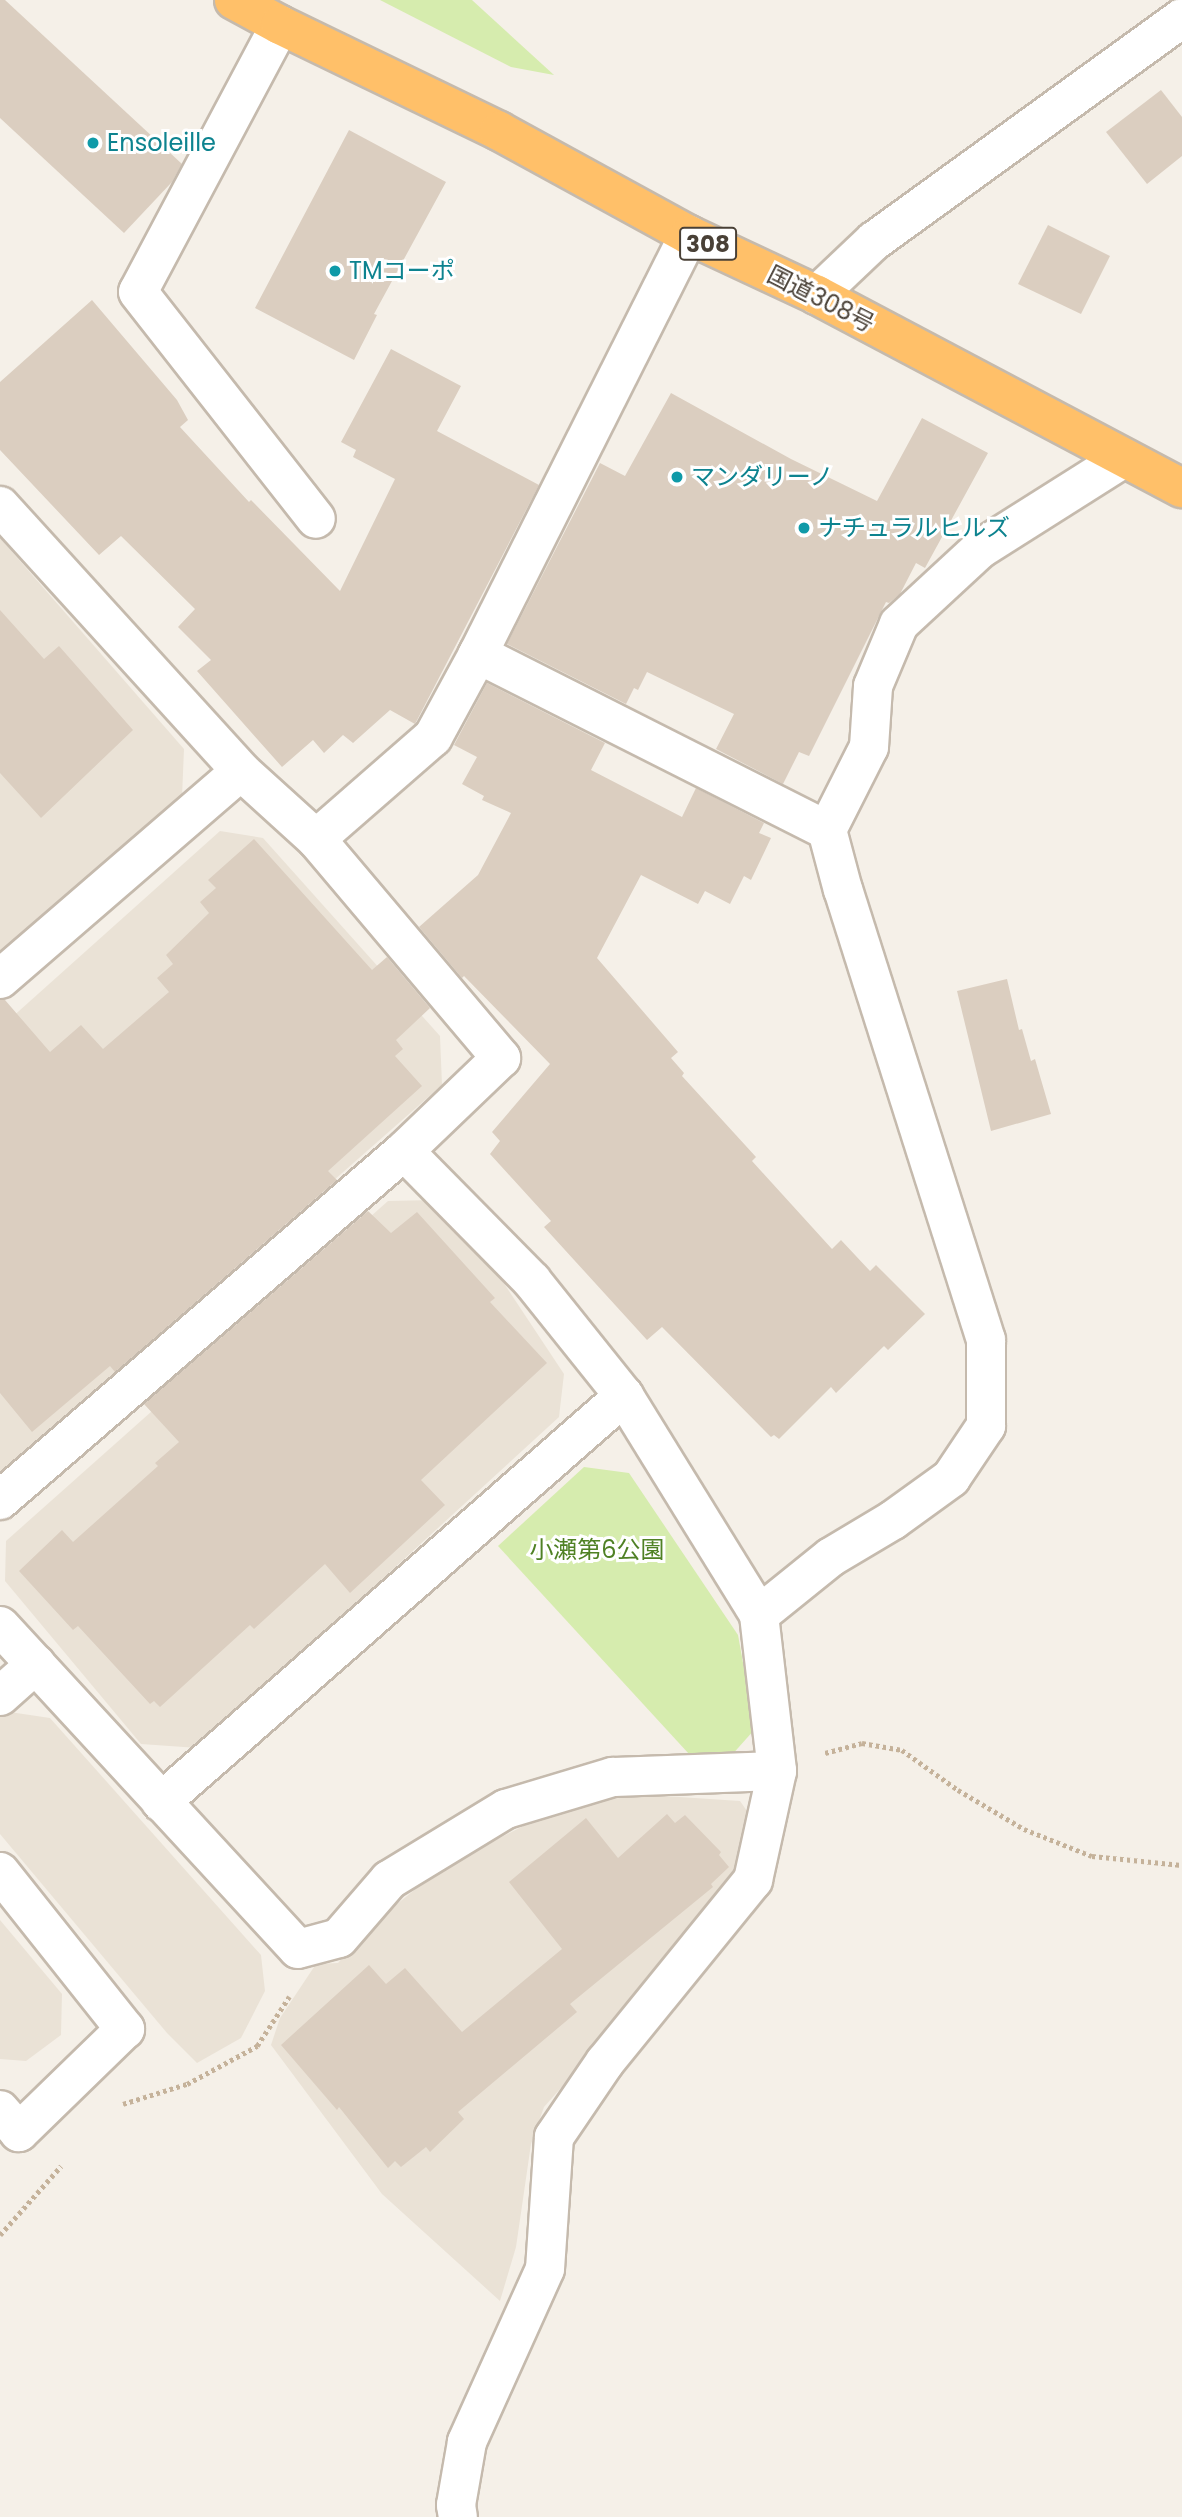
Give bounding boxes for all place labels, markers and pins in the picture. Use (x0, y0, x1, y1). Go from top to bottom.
place label: Ensoleille (107, 129, 216, 157)
marker: Ensoleille (85, 135, 101, 151)
place label: TMコーポ (349, 257, 455, 285)
marker: TMコーポ (327, 263, 343, 279)
place label: マンダリーノ (691, 463, 835, 491)
marker: マンダリーノ (669, 469, 685, 485)
place label: ナチュラルヒルズ (818, 514, 1010, 542)
marker: ナチュラルヒルズ (796, 520, 812, 536)

